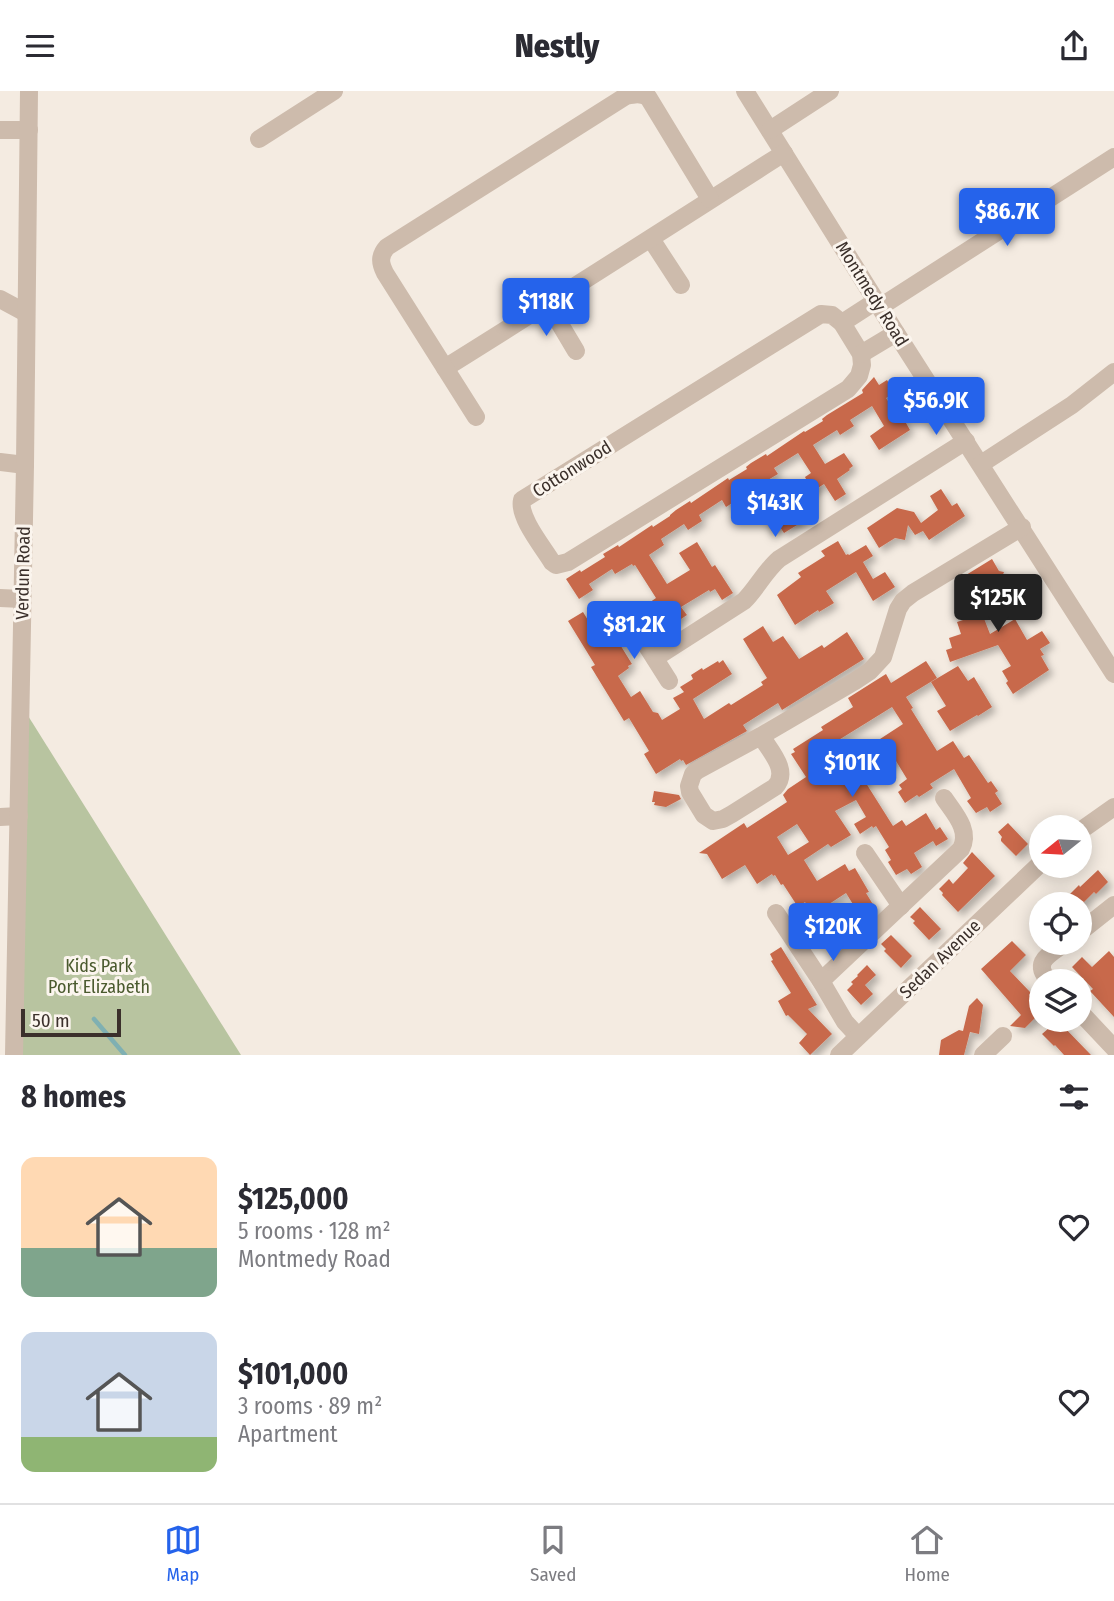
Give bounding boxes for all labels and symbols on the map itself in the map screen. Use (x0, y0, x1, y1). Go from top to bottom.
pin: $86.7K (950, 188, 1064, 248)
street label: Montmedy Road (831, 237, 913, 351)
pin: $118K (497, 279, 595, 338)
pin: $56.9K (879, 377, 993, 437)
street label: Cottonwood (528, 436, 616, 502)
pin: $143K (726, 479, 824, 539)
street label: Verdun Road (11, 526, 35, 620)
pin: $125K (949, 575, 1047, 634)
pin: $81.2K (577, 601, 691, 661)
pin: $101K (803, 739, 901, 799)
north arrow (1029, 815, 1092, 879)
pin: $120K (784, 903, 882, 963)
street label: Sedan Avenue (895, 915, 985, 1003)
park label: Kids Park Port Elizabeth (48, 955, 150, 998)
scale bar (21, 1006, 121, 1038)

